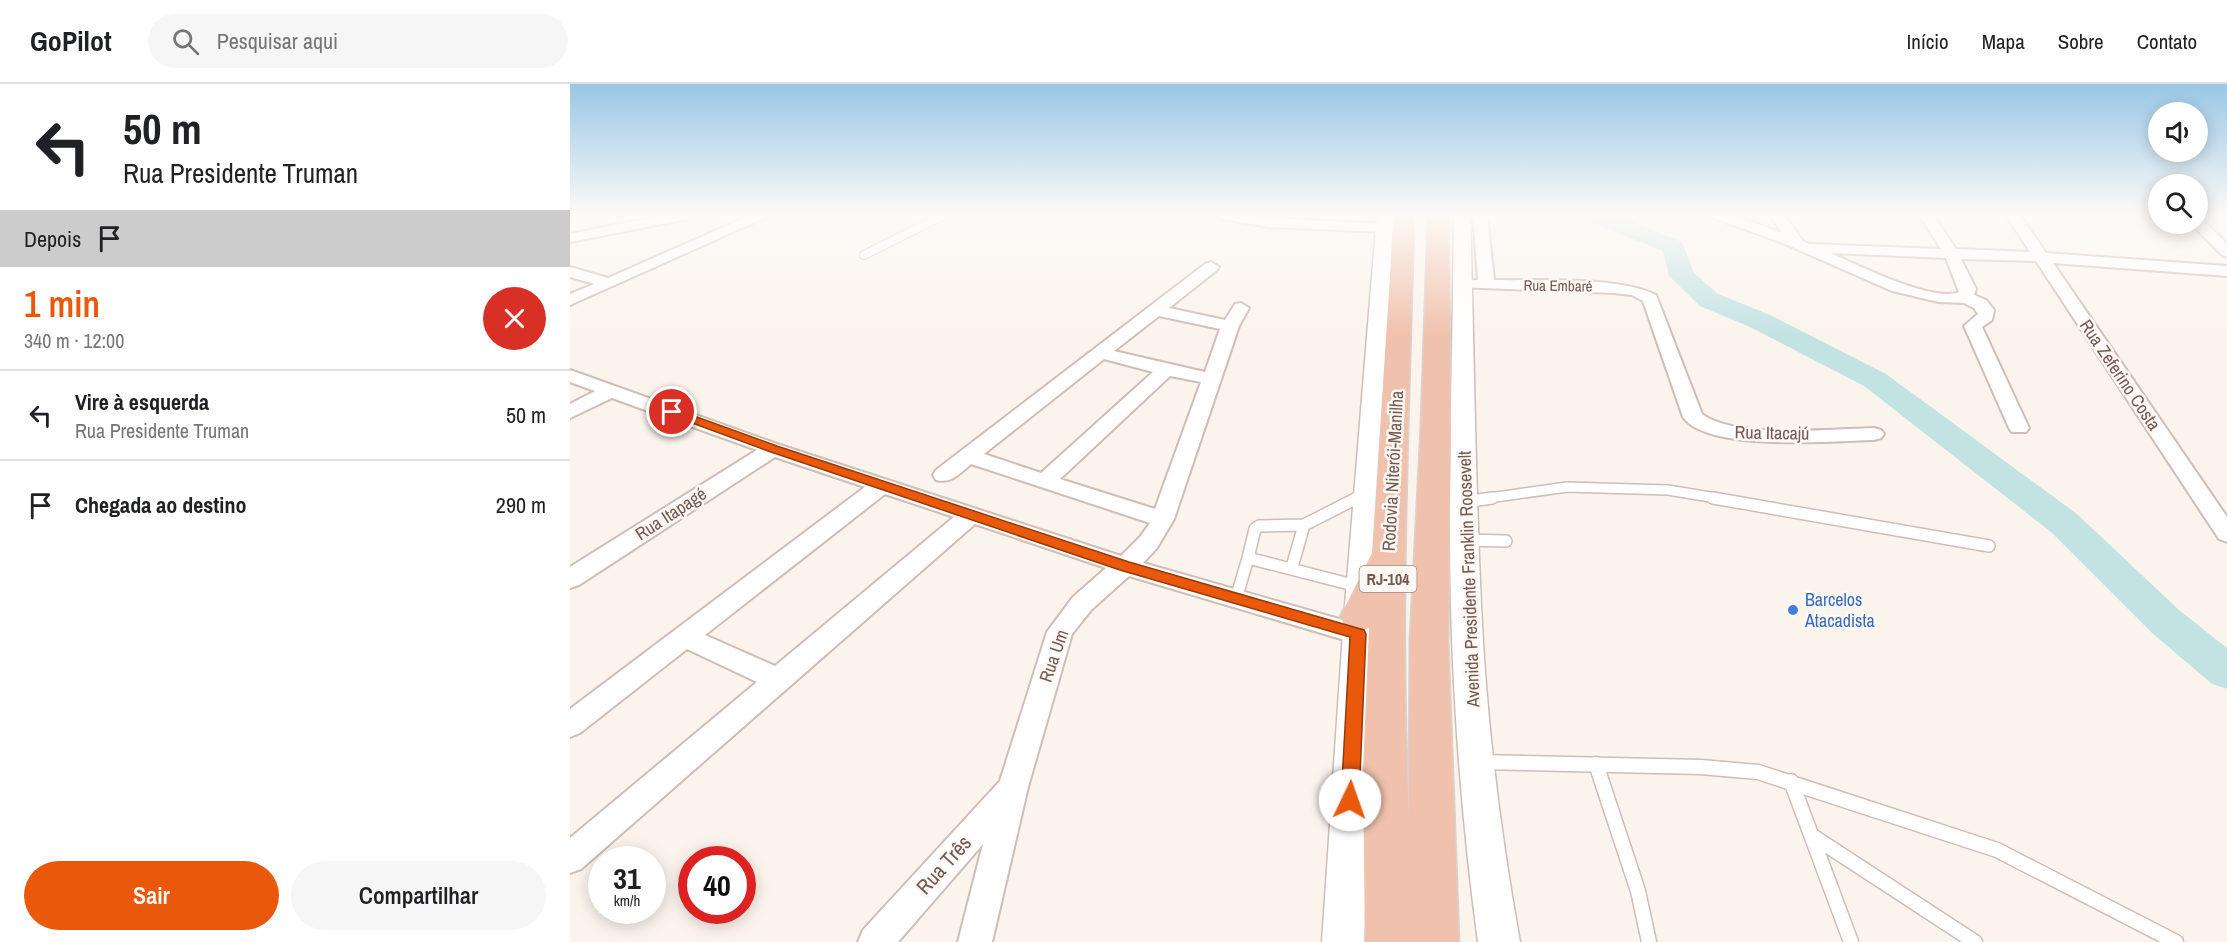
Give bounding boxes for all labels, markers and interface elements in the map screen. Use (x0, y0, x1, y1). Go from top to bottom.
search box (148, 14, 568, 68)
text: GoPilot (30, 22, 112, 60)
icon: search (169, 25, 202, 58)
text: Pesquisar aqui (217, 26, 338, 56)
text: Início (1907, 27, 1949, 56)
text: Mapa (1982, 27, 2025, 56)
text: Sobre (2058, 27, 2104, 56)
text: Contato (2137, 27, 2197, 56)
text: 50 m (123, 101, 202, 157)
map controls (2148, 102, 2208, 234)
button: sound (2148, 102, 2208, 162)
icon: left (24, 108, 102, 186)
text: Rua Presidente Truman (123, 155, 358, 191)
button: search (2148, 174, 2208, 234)
icon: arrive (93, 222, 126, 255)
text: Depois (24, 224, 81, 254)
street label: Rua Embaré (1523, 274, 1593, 297)
text: 1 min (24, 280, 100, 328)
button: close (483, 287, 546, 350)
street label: Rua Zeferino Costa (2074, 314, 2167, 435)
text: 340 m · 12:00 (24, 327, 124, 354)
pin (646, 386, 697, 437)
text: Vire à esquerda (75, 387, 209, 417)
street label: Rodovia Niterói-Manilha (1376, 390, 1409, 552)
icon: arrive (655, 395, 688, 428)
icon: left (24, 399, 57, 432)
text: 50 m (506, 400, 546, 430)
text: Rua Presidente Truman (75, 417, 249, 444)
street label: Rua Itacajú (1734, 419, 1810, 446)
street label: Avenida Presidente Franklin Roosevelt (1452, 450, 1486, 709)
street label: Rua Itapagé (630, 481, 711, 546)
icon: arrive (24, 489, 57, 522)
text: Chegada ao destino (75, 490, 246, 520)
text: 290 m (496, 490, 546, 520)
road number: RJ-104 (1360, 566, 1416, 592)
place label: Barcelos Atacadista (1804, 587, 1875, 633)
marker: Barcelos Atacadista (1786, 603, 1800, 617)
street label: Rua Um (1033, 626, 1074, 686)
position arrow (1318, 768, 1382, 832)
street label: Rua Três (909, 829, 978, 900)
speed limit sign: 40 (678, 846, 756, 924)
text: 31 (613, 858, 641, 898)
button: Sair (24, 861, 279, 930)
button: Compartilhar (291, 861, 546, 930)
text: km/h (614, 890, 640, 911)

